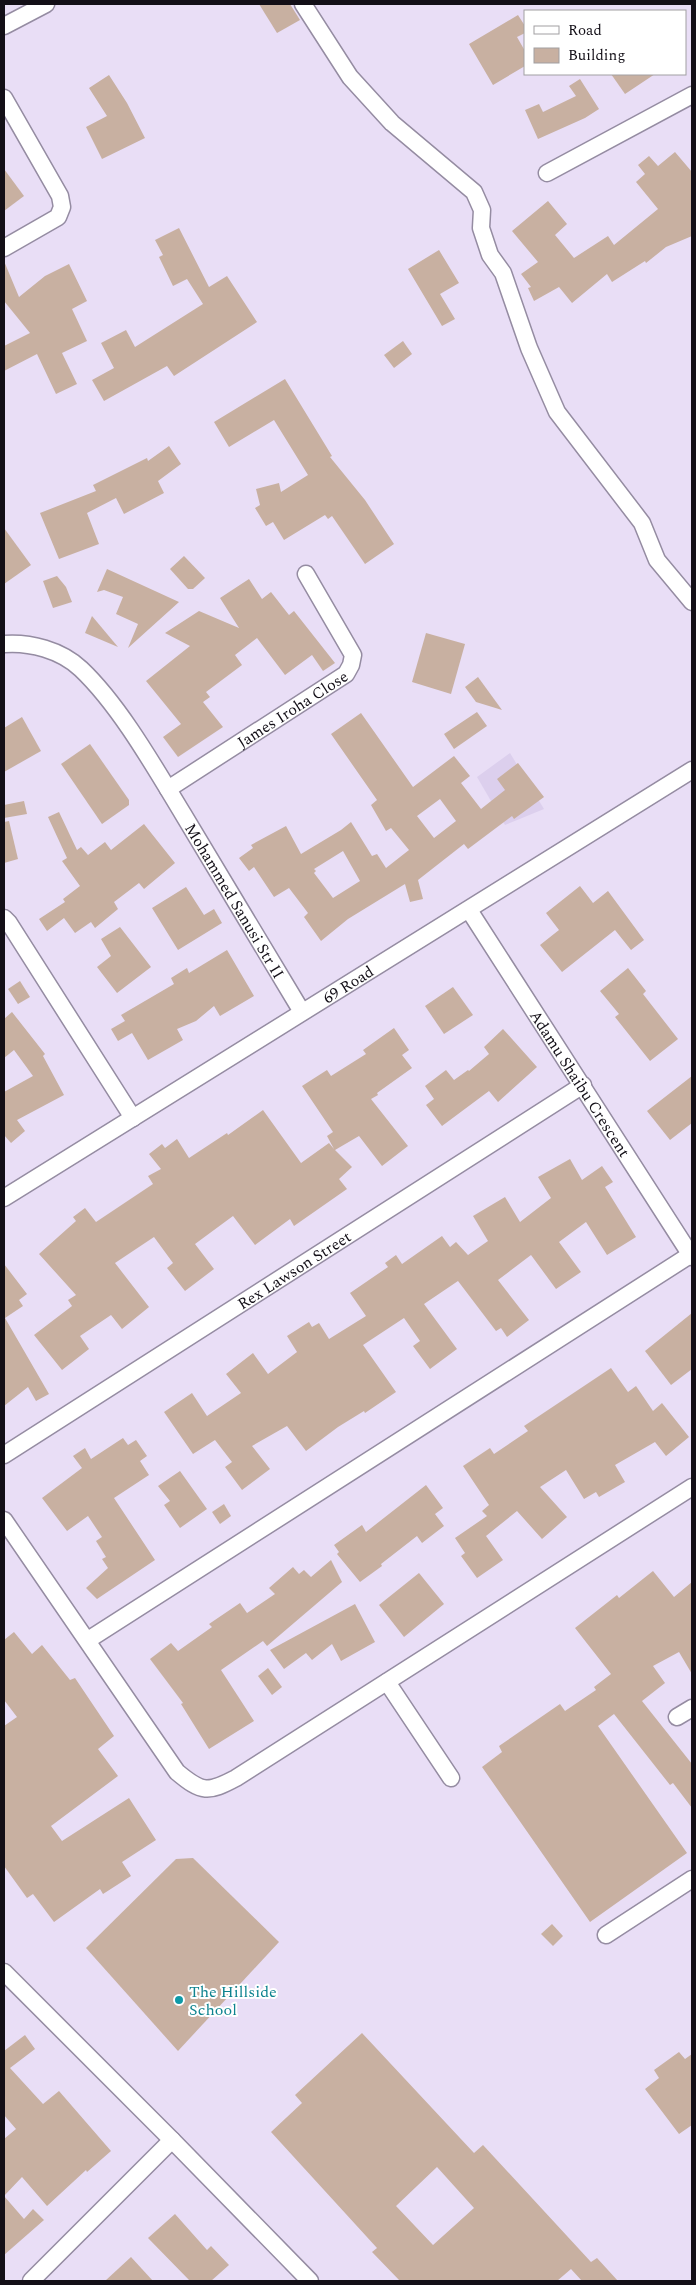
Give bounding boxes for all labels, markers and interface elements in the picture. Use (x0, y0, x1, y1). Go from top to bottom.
legend (524, 10, 686, 75)
text: Road (568, 19, 602, 42)
text: Building (568, 44, 625, 67)
street label: James Iroha Close (233, 665, 353, 754)
street label: Mohammed Sanusi Str II (178, 819, 290, 983)
street label: 69 Road (318, 960, 379, 1010)
street label: Adamu Shaibu Crescent (523, 1005, 636, 1162)
street label: Rex Lawson Street (233, 1225, 356, 1316)
place label: The Hillside School (189, 1980, 277, 2022)
marker: The Hillside School (173, 1994, 185, 2006)

